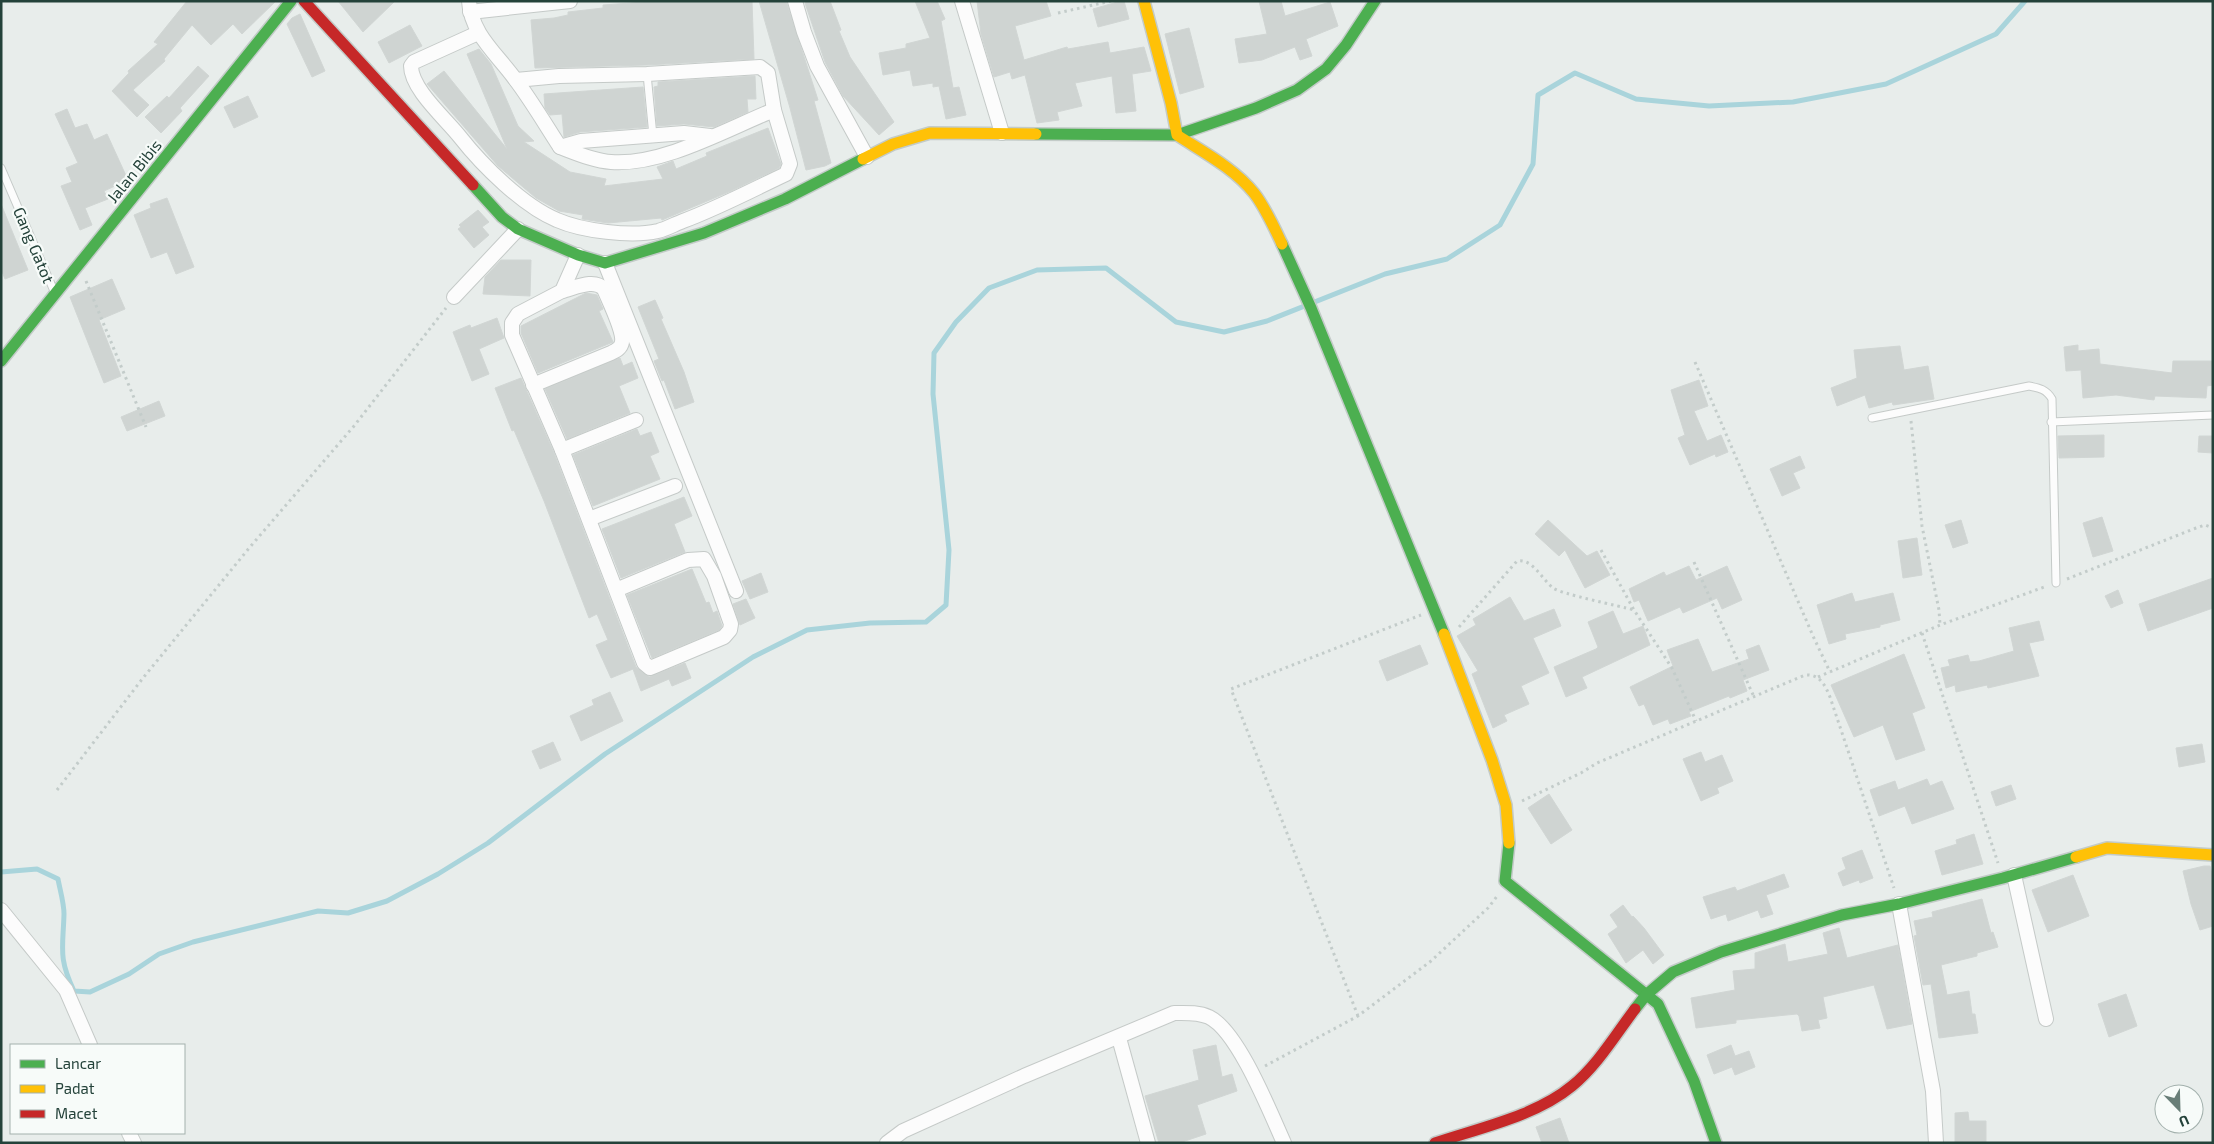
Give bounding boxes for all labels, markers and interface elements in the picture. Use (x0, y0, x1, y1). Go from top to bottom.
street label: Jalan Bibis (102, 135, 165, 206)
street label: Gang Gatot (10, 204, 59, 286)
legend (10, 1044, 185, 1134)
text: Lancar (55, 1054, 101, 1072)
text: Padat (55, 1079, 95, 1097)
north arrow (2154, 1084, 2204, 1134)
text: Macet (55, 1104, 98, 1122)
text: U (2177, 1112, 2192, 1131)

